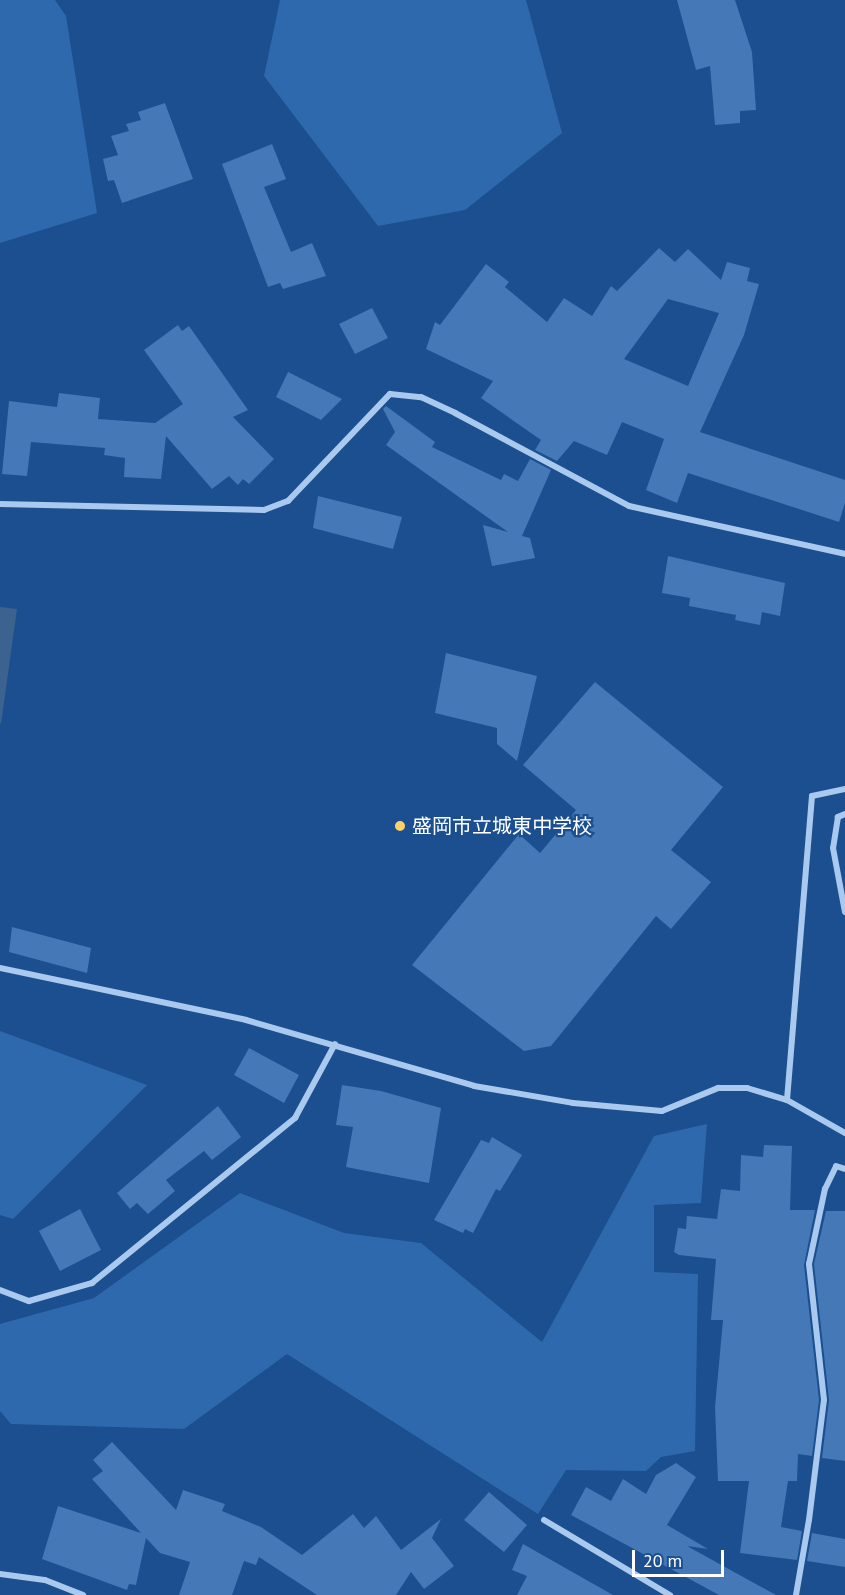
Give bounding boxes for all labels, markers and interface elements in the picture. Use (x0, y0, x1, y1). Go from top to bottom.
place label: 盛岡市立城東中学校 (412, 814, 592, 838)
marker: 盛岡市立城東中学校 (393, 819, 407, 833)
scale bar (635, 1538, 726, 1576)
text: 20 m (643, 1549, 682, 1572)

